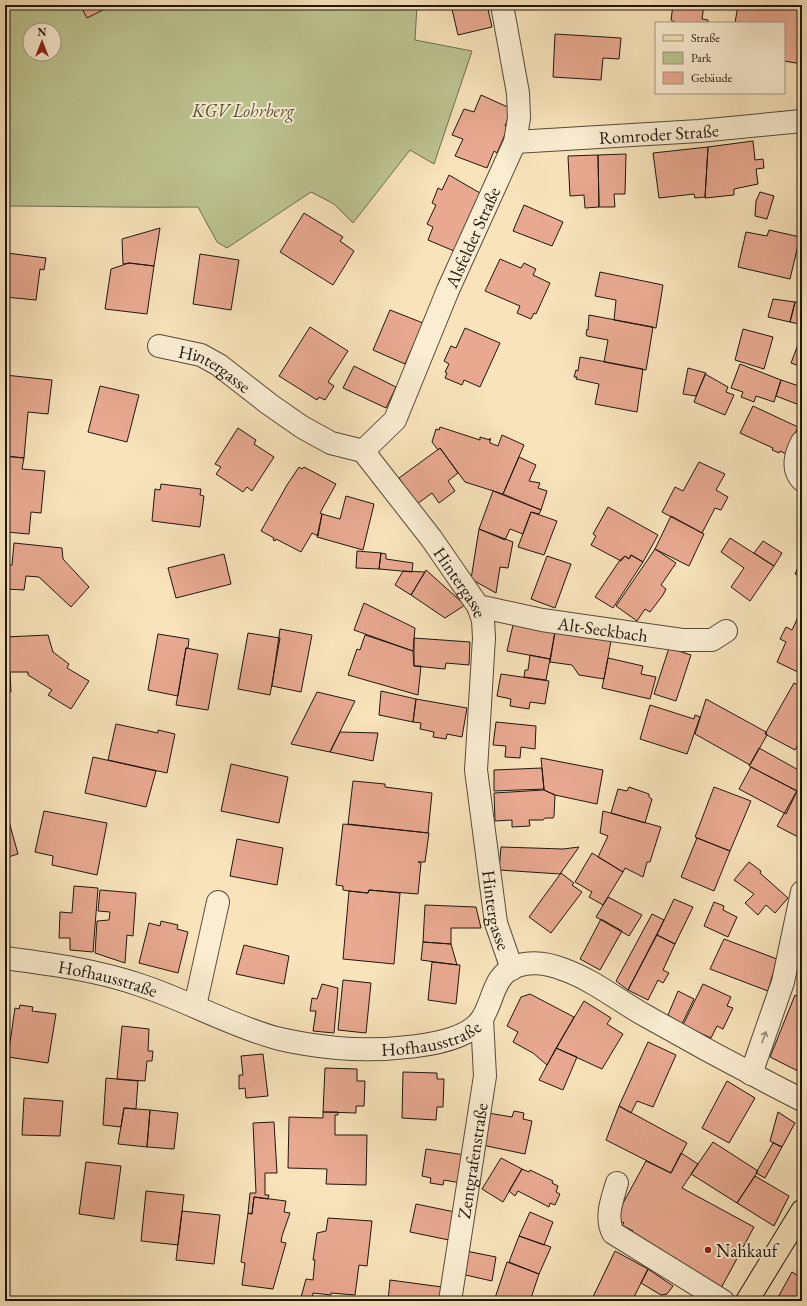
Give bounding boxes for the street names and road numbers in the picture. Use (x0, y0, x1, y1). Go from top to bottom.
street label: Romroder Straße (598, 118, 720, 148)
street label: Alsfelder Straße (439, 183, 505, 292)
street label: Hintergasse (177, 339, 256, 397)
street label: Hintergasse (429, 542, 493, 620)
street label: Alt-Seckbach (555, 611, 650, 647)
street label: Hintergasse (478, 869, 516, 953)
street label: Hofhausstraße (57, 954, 161, 1002)
street label: Hofhausstraße (381, 1015, 486, 1060)
street label: Zentgrafenstraße (451, 1101, 492, 1220)

